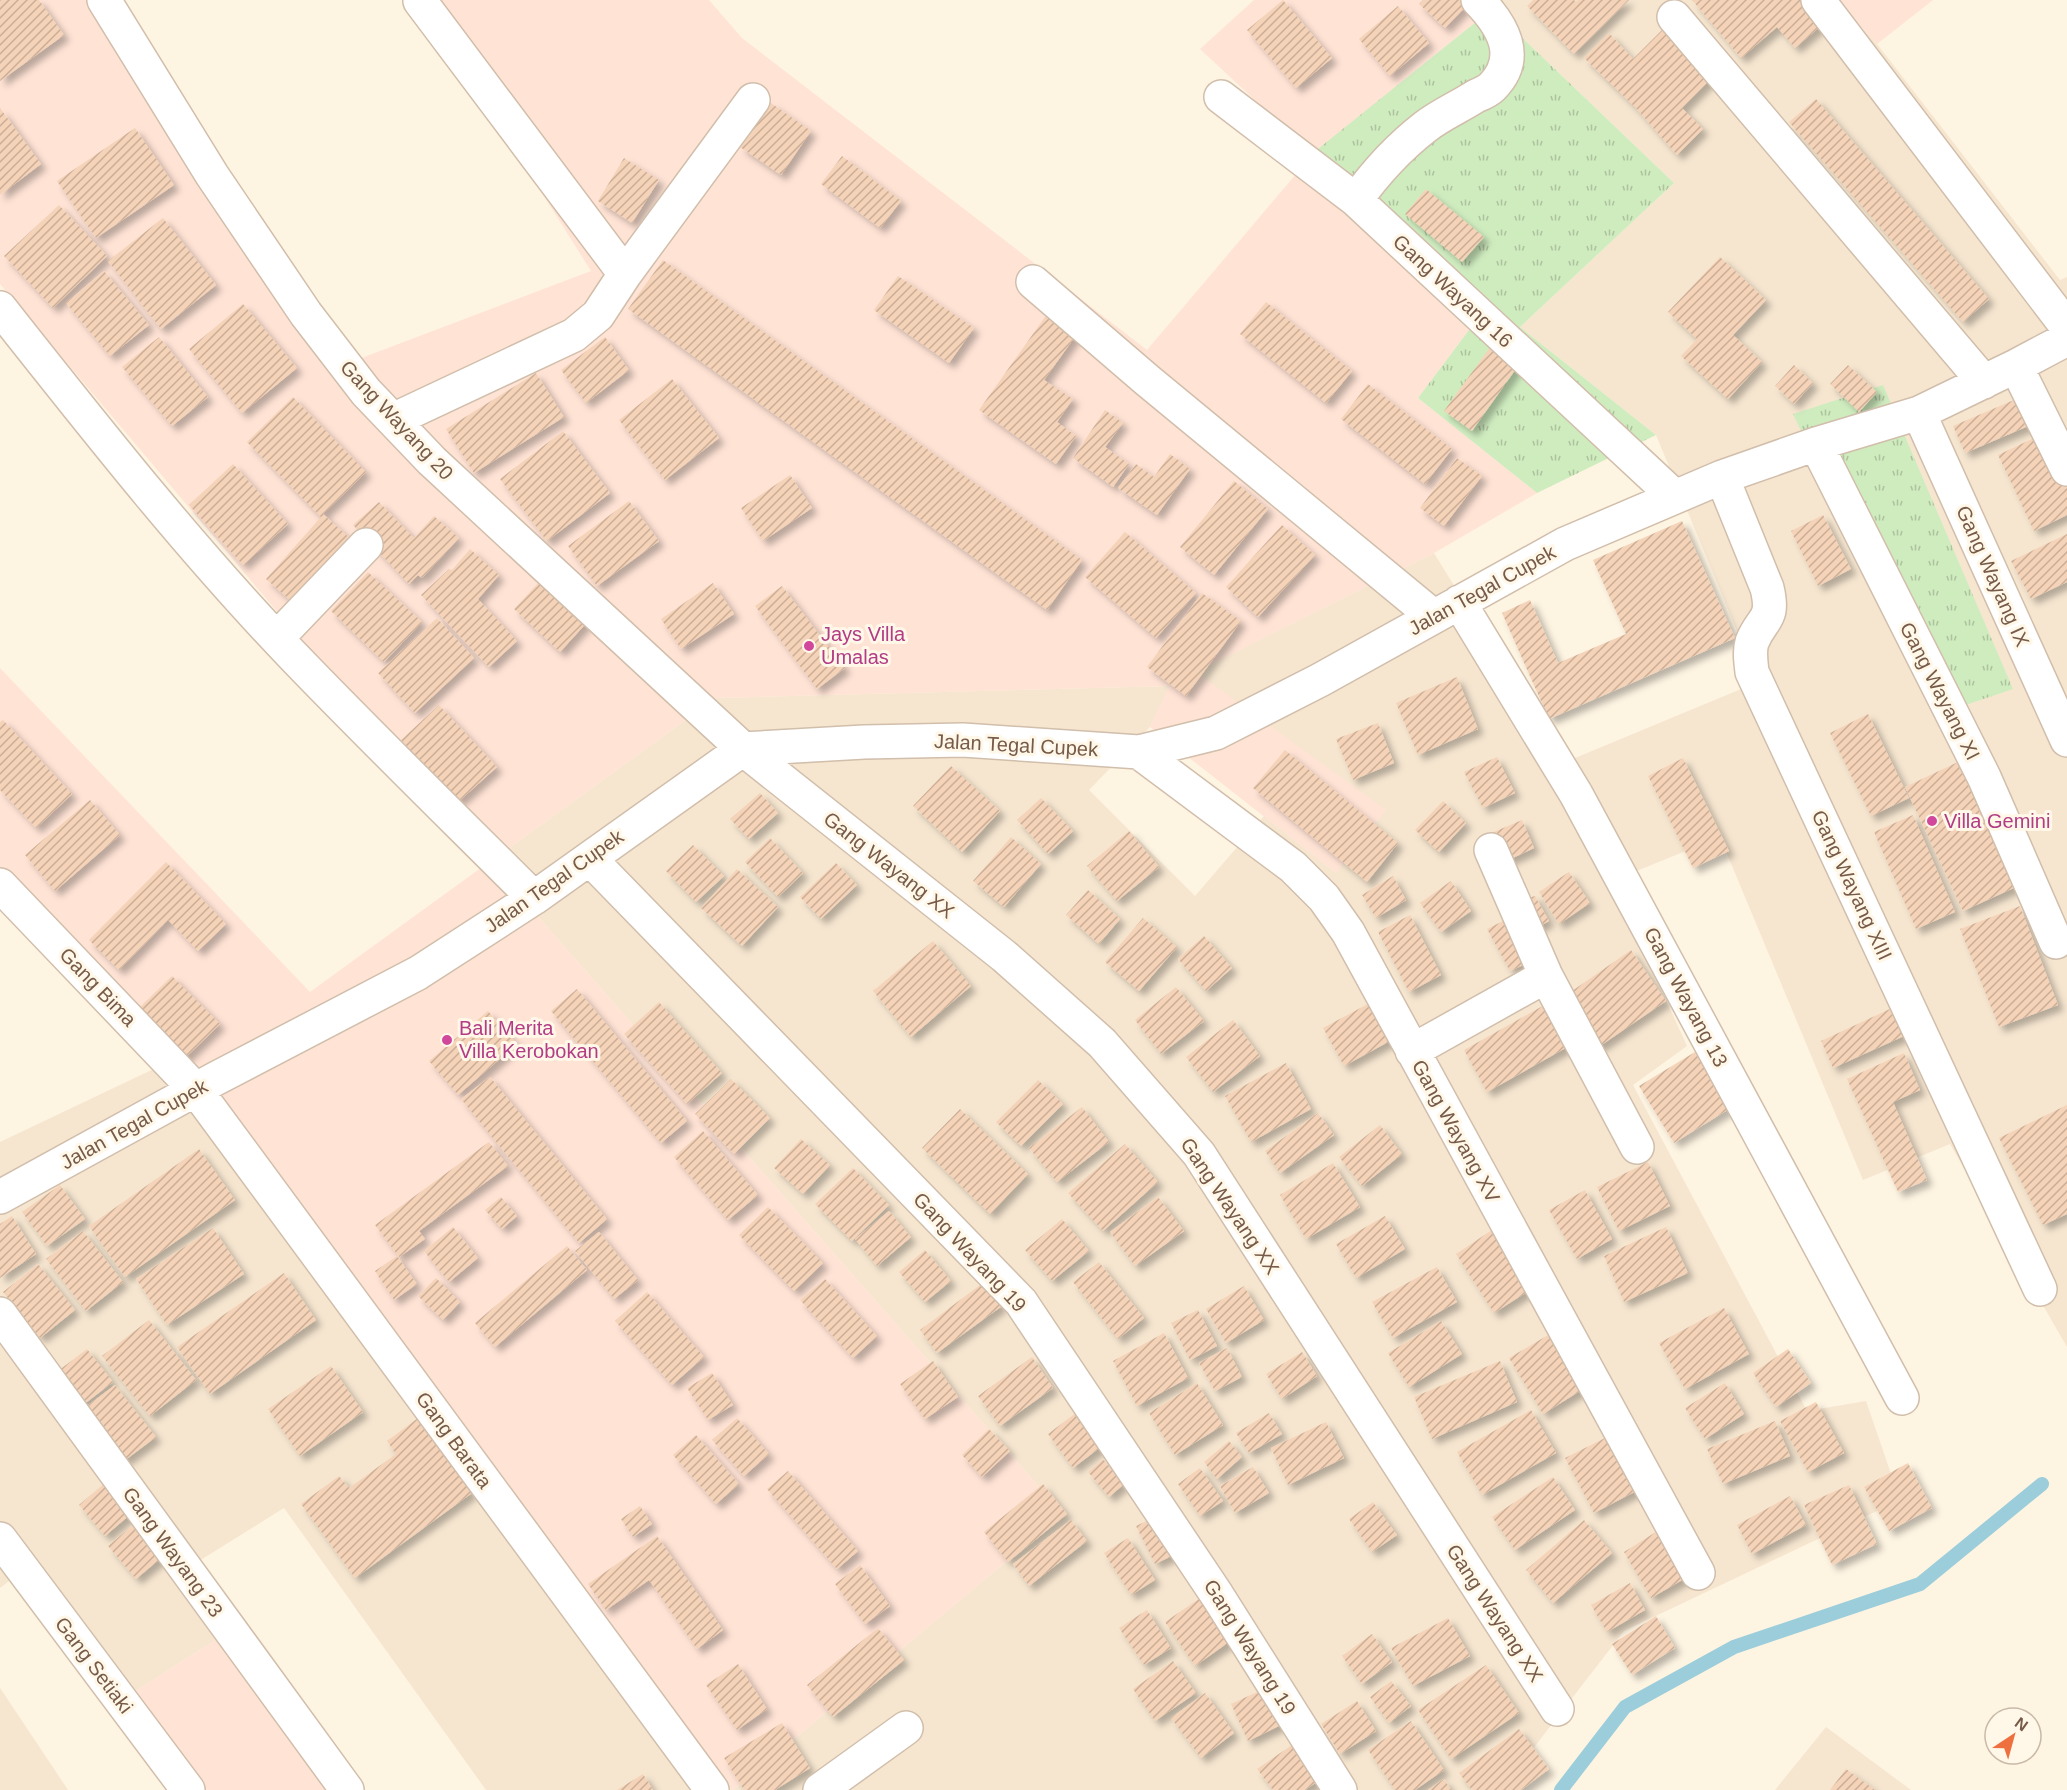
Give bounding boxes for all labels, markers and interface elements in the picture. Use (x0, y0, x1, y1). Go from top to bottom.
street label: Gang Wayang 16 (1389, 230, 1517, 352)
street label: Gang Wayang 20 (336, 356, 458, 484)
street label: Gang Wayang IX (1952, 502, 2034, 650)
street label: Jalan Tegal Cupek (1405, 540, 1560, 639)
street label: Gang Wayang XI (1896, 618, 1984, 764)
place label: Jays Villa Umalas (821, 623, 906, 668)
marker: Jays Villa Umalas (802, 639, 816, 653)
street label: Jalan Tegal Cupek (933, 730, 1100, 760)
street label: Gang Wayang XX (819, 807, 959, 923)
street label: Gang Wayang XIII (1808, 807, 1896, 963)
place label: Villa Gemini (1944, 810, 2050, 832)
marker: Villa Gemini (1925, 814, 1939, 828)
street label: Jalan Tegal Cupek (480, 824, 628, 937)
street label: Gang Wayang 13 (1640, 923, 1732, 1071)
street label: Gang Bima (55, 943, 141, 1031)
place label: Bali Merita Villa Kerobokan (459, 1017, 599, 1062)
marker: Bali Merita Villa Kerobokan (440, 1033, 454, 1047)
street label: Gang Wayang XV (1408, 1056, 1505, 1207)
street label: Jalan Tegal Cupek (57, 1074, 212, 1173)
street label: Gang Wayang XX (1176, 1134, 1284, 1278)
street label: Gang Wayang 19 (909, 1188, 1031, 1316)
street label: Gang Barata (412, 1388, 497, 1493)
street label: Gang Wayang 23 (119, 1483, 227, 1621)
street label: Gang Wayang XX (1442, 1540, 1548, 1686)
street label: Gang Wayang 19 (1200, 1575, 1300, 1719)
street label: Gang Setiaki (51, 1613, 137, 1717)
north arrow (1983, 1706, 2043, 1766)
text: N (2012, 1714, 2031, 1735)

